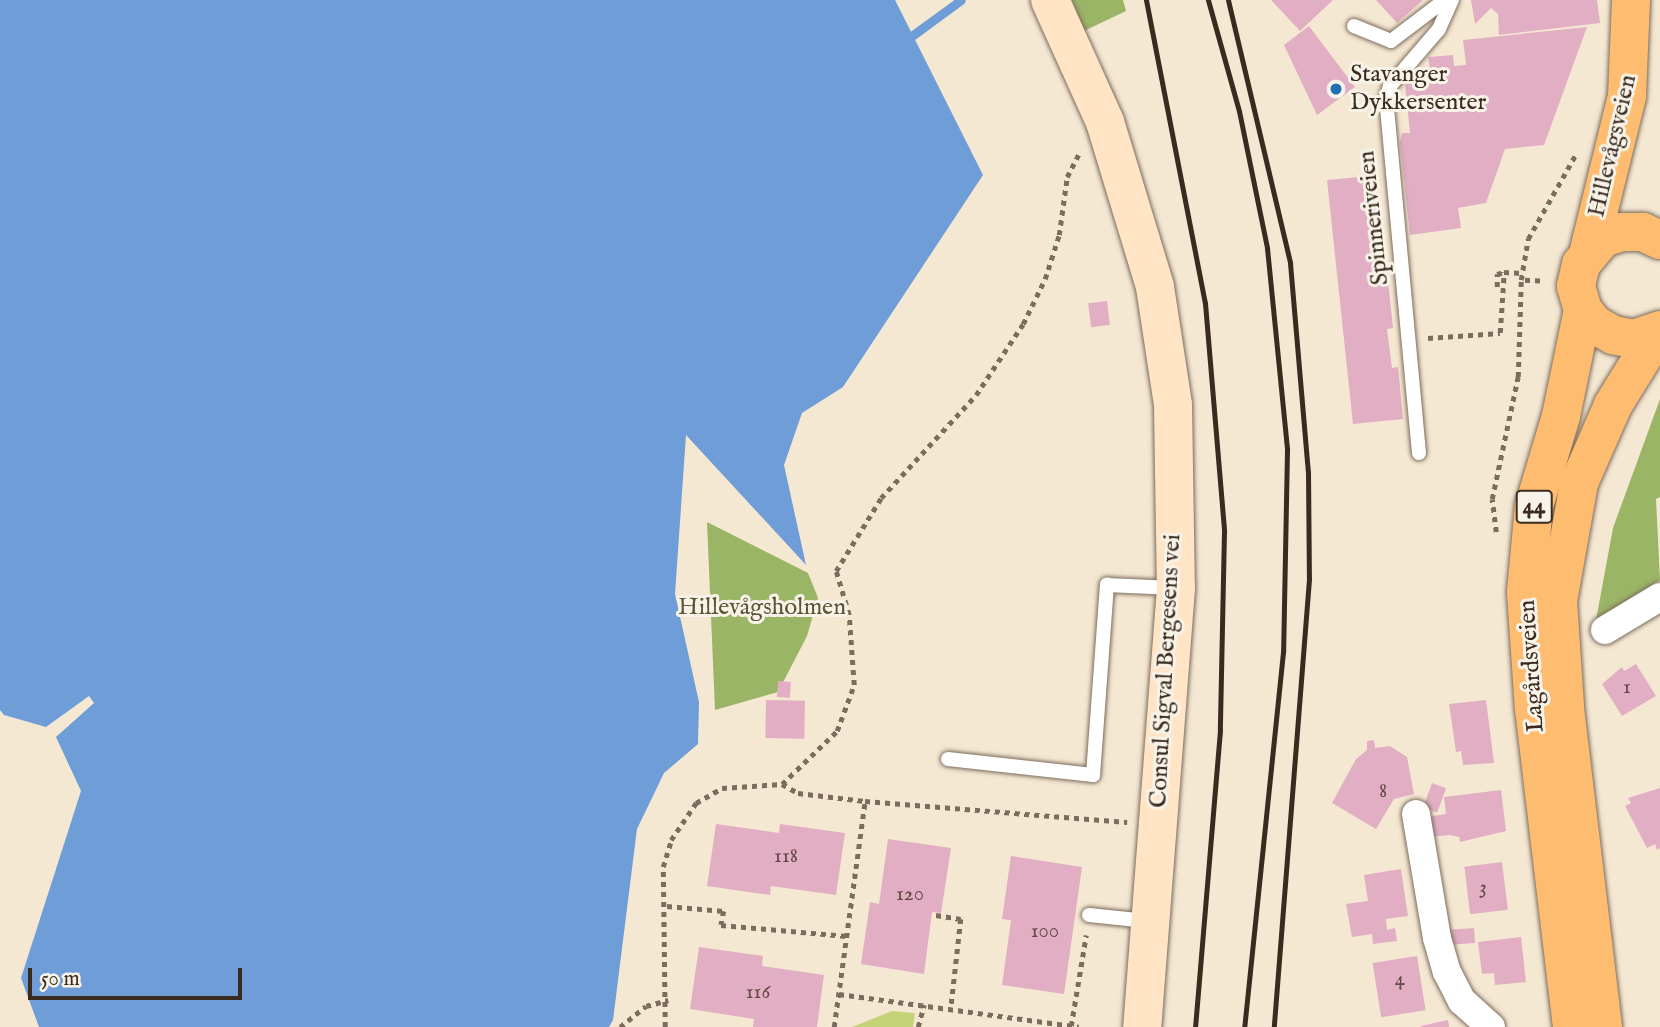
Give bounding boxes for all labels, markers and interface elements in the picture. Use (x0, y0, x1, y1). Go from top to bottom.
place label: Stavanger Dykkersenter (1350, 61, 1486, 117)
street label: Hillevågsveien (1583, 72, 1643, 220)
marker: Stavanger Dykkersenter (1328, 81, 1344, 97)
street label: Spinneriveien (1353, 149, 1395, 287)
road number: 44 (1515, 488, 1553, 526)
street label: Consul Sigval Bergesens vei (1144, 533, 1188, 809)
park label: Hillevågsholmen (678, 594, 846, 622)
street label: Lagårdsveien (1513, 599, 1551, 733)
house number: 1 (1623, 675, 1631, 701)
house number: 8 (1379, 779, 1387, 805)
house number: 118 (774, 844, 798, 870)
house number: 3 (1479, 875, 1487, 901)
house number: 120 (896, 882, 924, 908)
house number: 100 (1031, 919, 1059, 945)
scale bar (32, 954, 245, 998)
text: 50 m (41, 966, 80, 993)
house number: 4 (1395, 967, 1405, 993)
house number: 116 (746, 980, 770, 1006)

